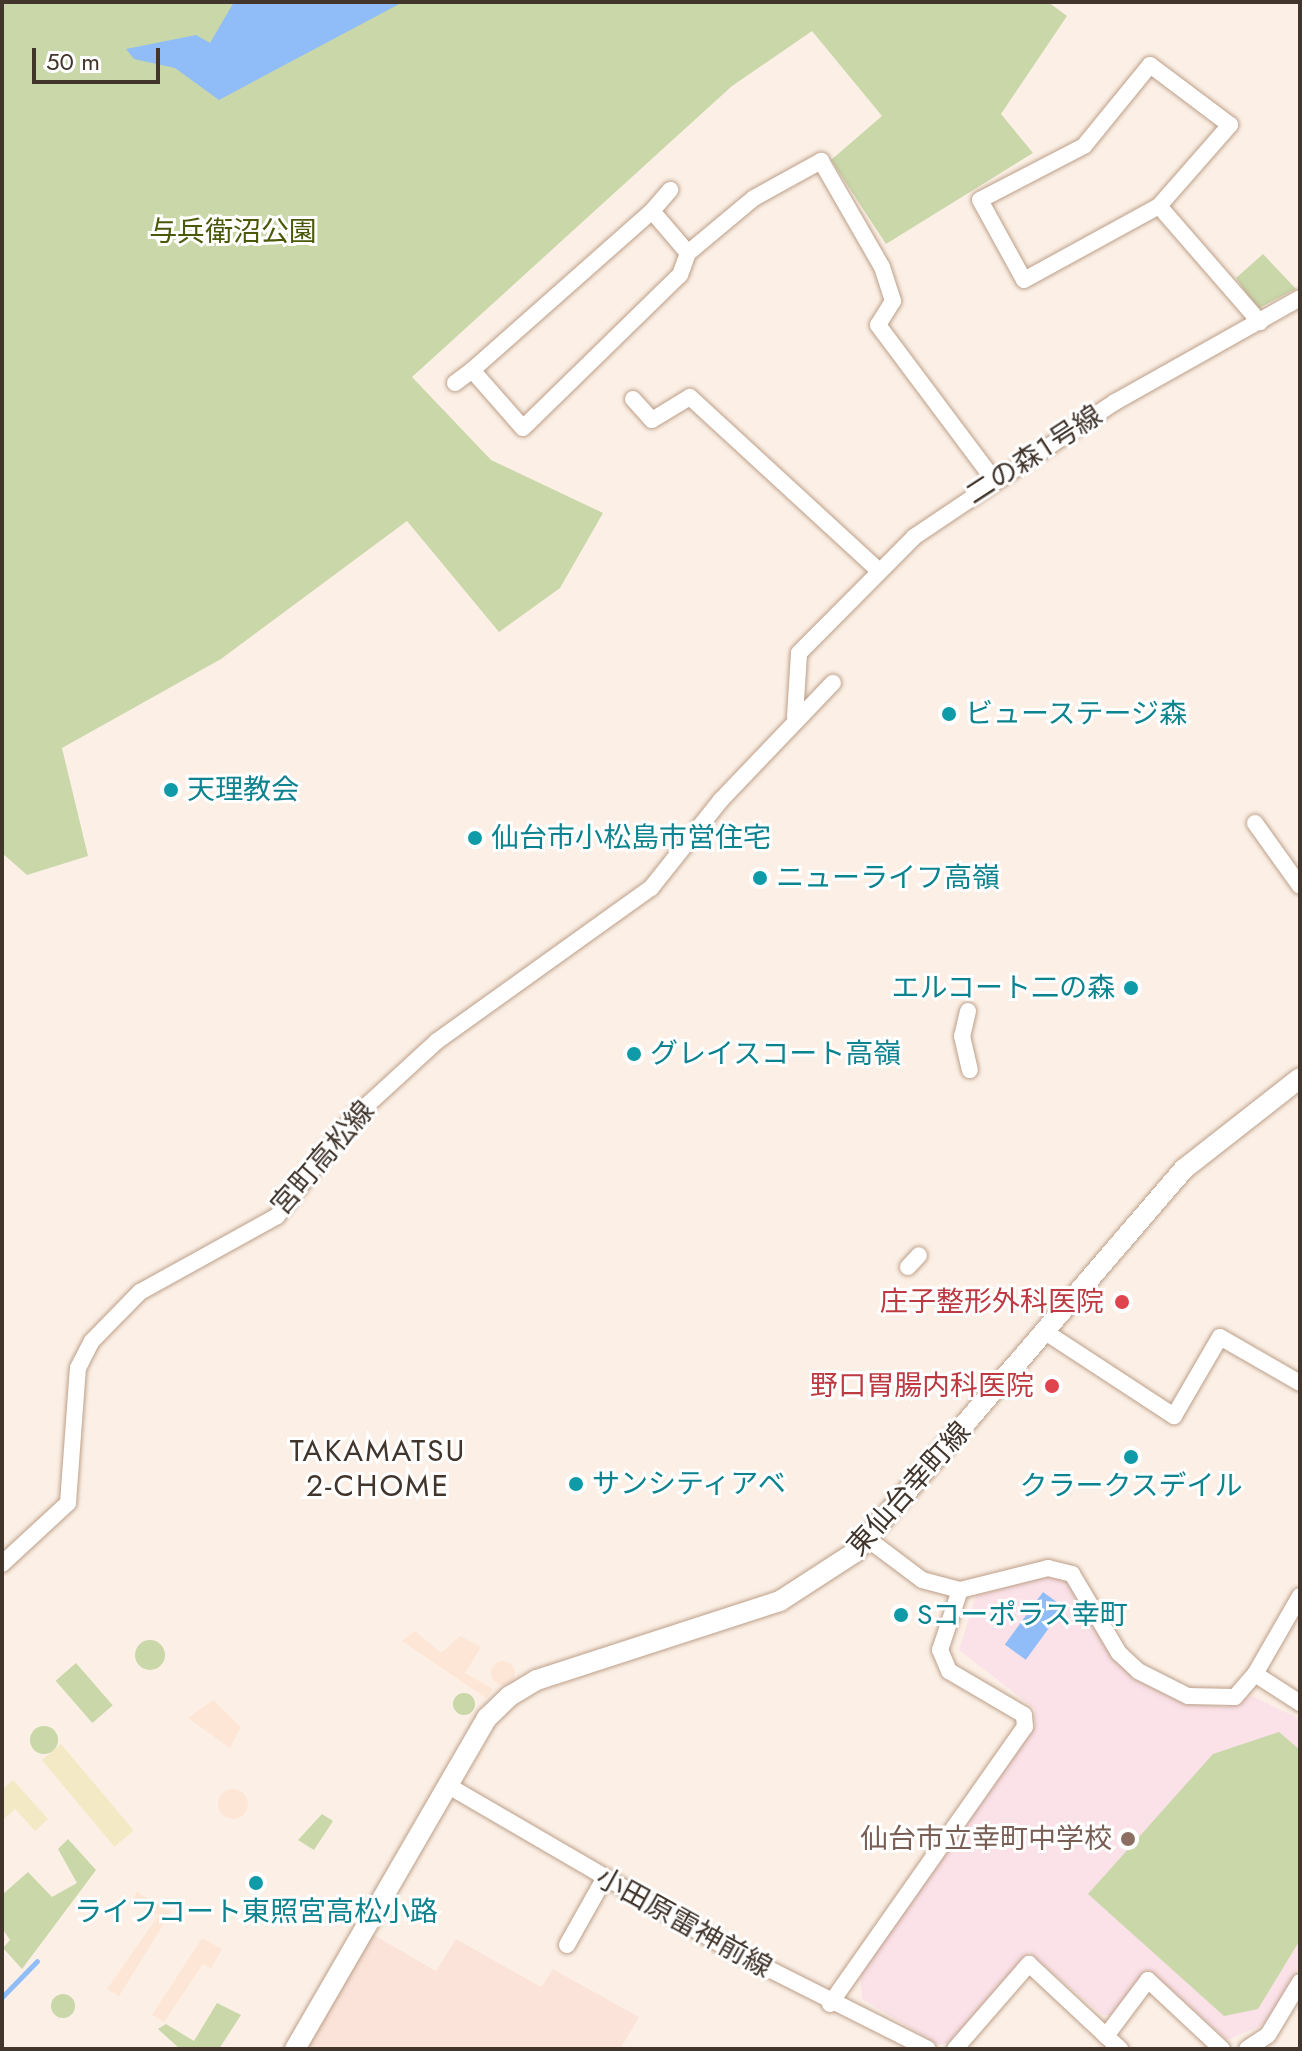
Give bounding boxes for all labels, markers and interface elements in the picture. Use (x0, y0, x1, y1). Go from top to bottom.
scale bar (36, 32, 164, 82)
text: 50 m (46, 44, 100, 79)
park label: 与兵衛沼公園 (149, 215, 317, 249)
street label: 二の森１号線 (959, 398, 1109, 512)
place label: ビューステージ森 (965, 697, 1189, 731)
marker: ビューステージ森 (940, 705, 958, 723)
place label: 天理教会 (187, 773, 299, 807)
marker: 天理教会 (162, 781, 180, 799)
place label: 仙台市小松島市営住宅 (491, 821, 771, 855)
marker: 仙台市小松島市営住宅 (466, 829, 484, 847)
place label: ニューライフ高嶺 (776, 861, 1000, 895)
marker: ニューライフ高嶺 (751, 869, 769, 887)
place label: エルコート二の森 (891, 971, 1115, 1005)
marker: エルコート二の森 (1122, 979, 1140, 997)
place label: グレイスコート高嶺 (650, 1037, 902, 1071)
marker: グレイスコート高嶺 (625, 1045, 643, 1063)
street label: 宮町高松線 (264, 1094, 382, 1222)
place label: 庄子整形外科医院 (880, 1285, 1104, 1319)
marker: 庄子整形外科医院 (1111, 1291, 1133, 1313)
place label: 野口胃腸内科医院 (810, 1369, 1034, 1403)
marker: 野口胃腸内科医院 (1041, 1375, 1063, 1397)
street label: 東仙台幸町線 (840, 1415, 978, 1563)
district label: TAKAMATSU 2-CHOME (290, 1433, 466, 1504)
marker: クラークスデイル (1122, 1448, 1140, 1466)
place label: サンシティアベ (592, 1467, 788, 1501)
place label: クラークスデイル (1019, 1469, 1243, 1503)
marker: サンシティアベ (567, 1475, 585, 1493)
place label: Sコーポラス幸町 (917, 1598, 1128, 1632)
marker: Sコーポラス幸町 (892, 1606, 910, 1624)
place label: 仙台市立幸町中学校 (860, 1822, 1112, 1856)
marker: 仙台市立幸町中学校 (1119, 1830, 1137, 1848)
street label: 小田原雷神前線 (590, 1861, 778, 1985)
marker: ライフコート東照宮高松小路 (247, 1874, 265, 1892)
place label: ライフコート東照宮高松小路 (74, 1895, 438, 1929)

